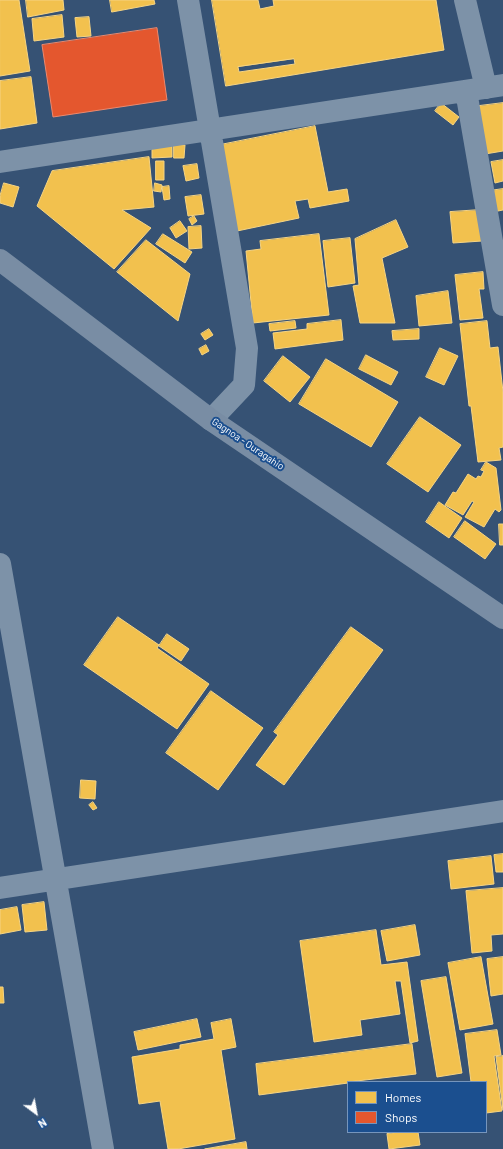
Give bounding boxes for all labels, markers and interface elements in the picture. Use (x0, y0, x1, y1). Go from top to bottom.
street label: Gagnoa - Ouragahio (210, 415, 286, 473)
legend (347, 1081, 487, 1133)
text: Homes (385, 1090, 421, 1104)
north arrow (16, 1093, 56, 1133)
text: Shops (385, 1110, 417, 1124)
text: N (36, 1116, 49, 1131)

